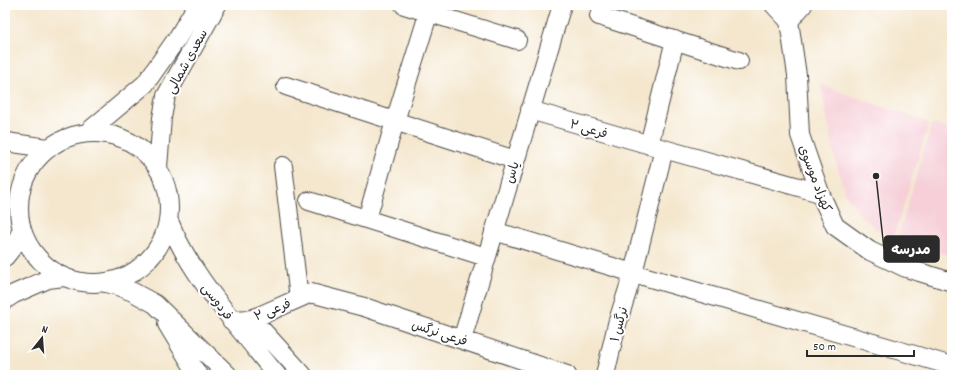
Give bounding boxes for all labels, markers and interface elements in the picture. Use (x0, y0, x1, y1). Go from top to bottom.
street label: سعدی شمالی (163, 26, 214, 98)
street label: فرعی ۲ (567, 116, 609, 145)
street label: کهزاد موسوی (792, 143, 835, 216)
street label: یاس (501, 159, 526, 186)
callout: مدرسه (884, 236, 939, 262)
text: مدرسه (892, 241, 930, 261)
street label: فردوسی (196, 280, 236, 325)
street label: فرعی ۲ (251, 295, 294, 327)
street label: نرگس ۱ (607, 305, 634, 344)
street label: فرعی نرگس (409, 316, 470, 352)
north arrow (22, 318, 62, 358)
text: N (39, 322, 50, 339)
scale bar (807, 332, 914, 358)
text: 50 m (813, 339, 836, 356)

